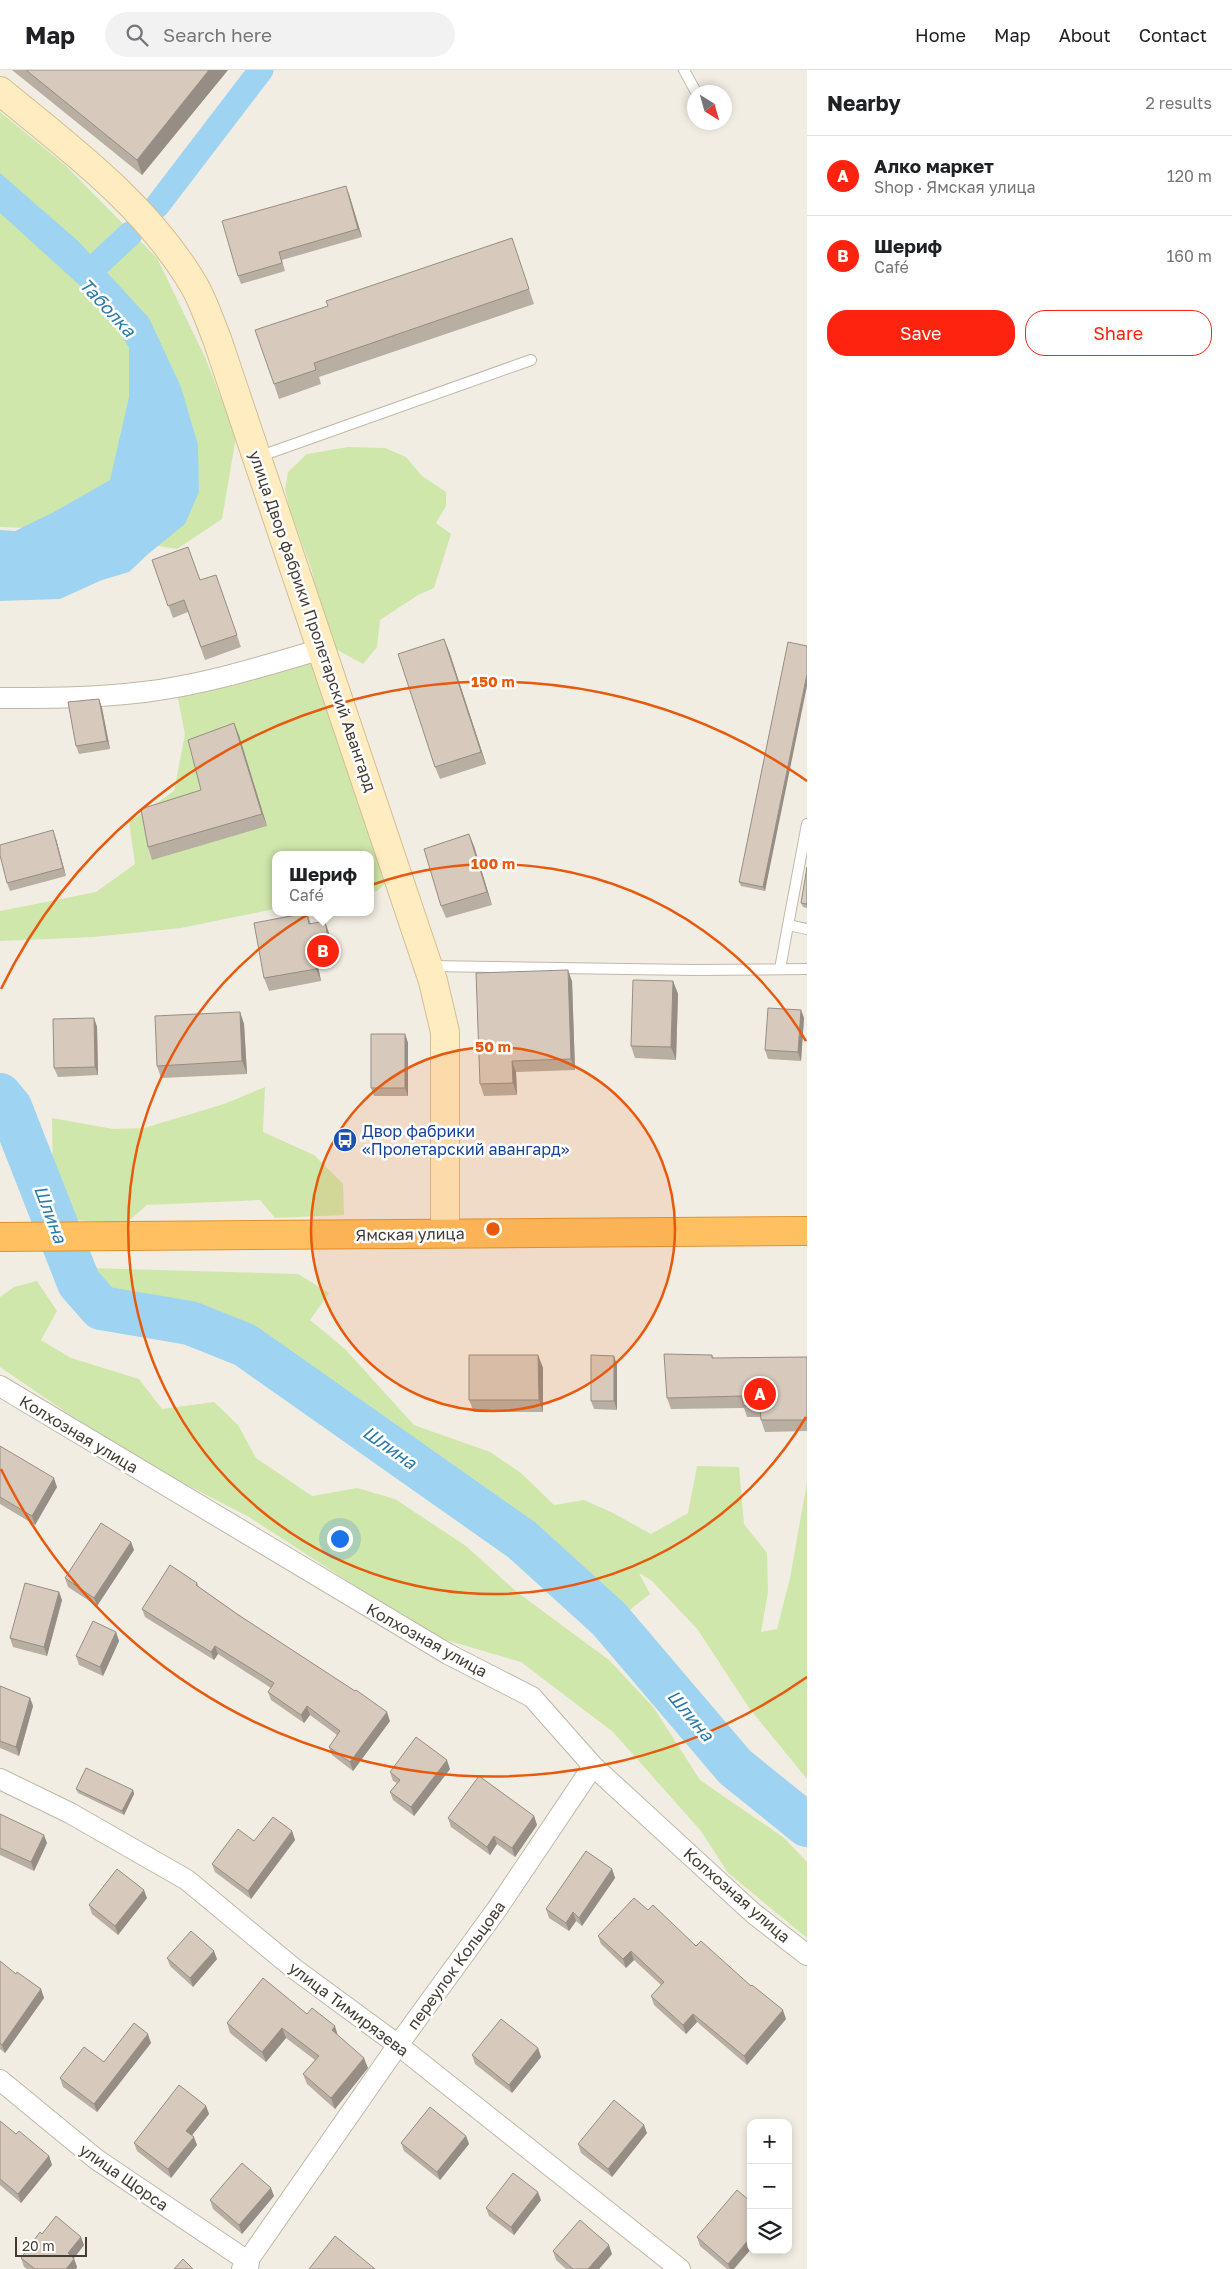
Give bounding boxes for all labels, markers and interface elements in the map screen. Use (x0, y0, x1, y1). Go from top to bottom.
search box (105, 12, 455, 57)
text: Map (25, 20, 75, 49)
icon: search (123, 21, 151, 49)
text: Search here (163, 23, 272, 46)
text: Home (915, 24, 966, 46)
text: Map (994, 24, 1031, 46)
text: About (1059, 24, 1111, 46)
text: Contact (1139, 24, 1207, 46)
north arrow (687, 85, 732, 130)
text: Nearby (827, 90, 901, 116)
text: 2 results (1146, 93, 1212, 113)
text: Алко маркет (874, 154, 994, 177)
text: A (837, 166, 849, 186)
text: 120 m (1167, 166, 1212, 186)
text: Shop · Ямская улица (874, 177, 1036, 197)
text: Шериф (874, 234, 942, 257)
text: B (837, 246, 849, 266)
text: 160 m (1166, 246, 1212, 266)
text: Café (874, 257, 909, 277)
water label: Таболка (75, 273, 141, 341)
button: Save (827, 310, 1015, 356)
button: Share (1025, 310, 1212, 356)
street label: улица Двор фабрики Пролетарский Авангард (245, 448, 381, 795)
text: 150 m (471, 672, 515, 690)
popup (272, 851, 374, 916)
text: 100 m (471, 854, 515, 872)
text: Шериф (289, 862, 357, 885)
text: Café (289, 885, 324, 905)
pin: B (307, 932, 339, 970)
text: 50 m (475, 1037, 511, 1055)
place label: Двор фабрики «Пролетарский авангард» (362, 1121, 570, 1159)
bus stop icon: Двор фабрики «Пролетарский авангард» (332, 1127, 358, 1153)
water label: Шлина (30, 1182, 72, 1247)
centre of rings (484, 1220, 502, 1238)
street label: Ямская улица (355, 1223, 465, 1245)
pin: A (744, 1375, 776, 1413)
street label: Колхозная улица (16, 1391, 142, 1477)
water label: Шлина (359, 1421, 422, 1474)
your location (327, 1526, 353, 1552)
street label: Колхозная улица (363, 1599, 491, 1681)
water label: Шлина (663, 1685, 719, 1746)
street label: Колхозная улица (680, 1843, 794, 1947)
street label: переулок Кольцова (403, 1897, 509, 2033)
street label: улица Тимирязева (285, 1957, 413, 2061)
map controls (747, 2119, 792, 2254)
button: + (747, 2119, 792, 2164)
street label: улица Щорса (76, 2139, 172, 2215)
button: − (747, 2164, 792, 2209)
button: layers (747, 2209, 792, 2254)
scale bar (15, 2234, 88, 2257)
text: 20 m (22, 2237, 55, 2254)

